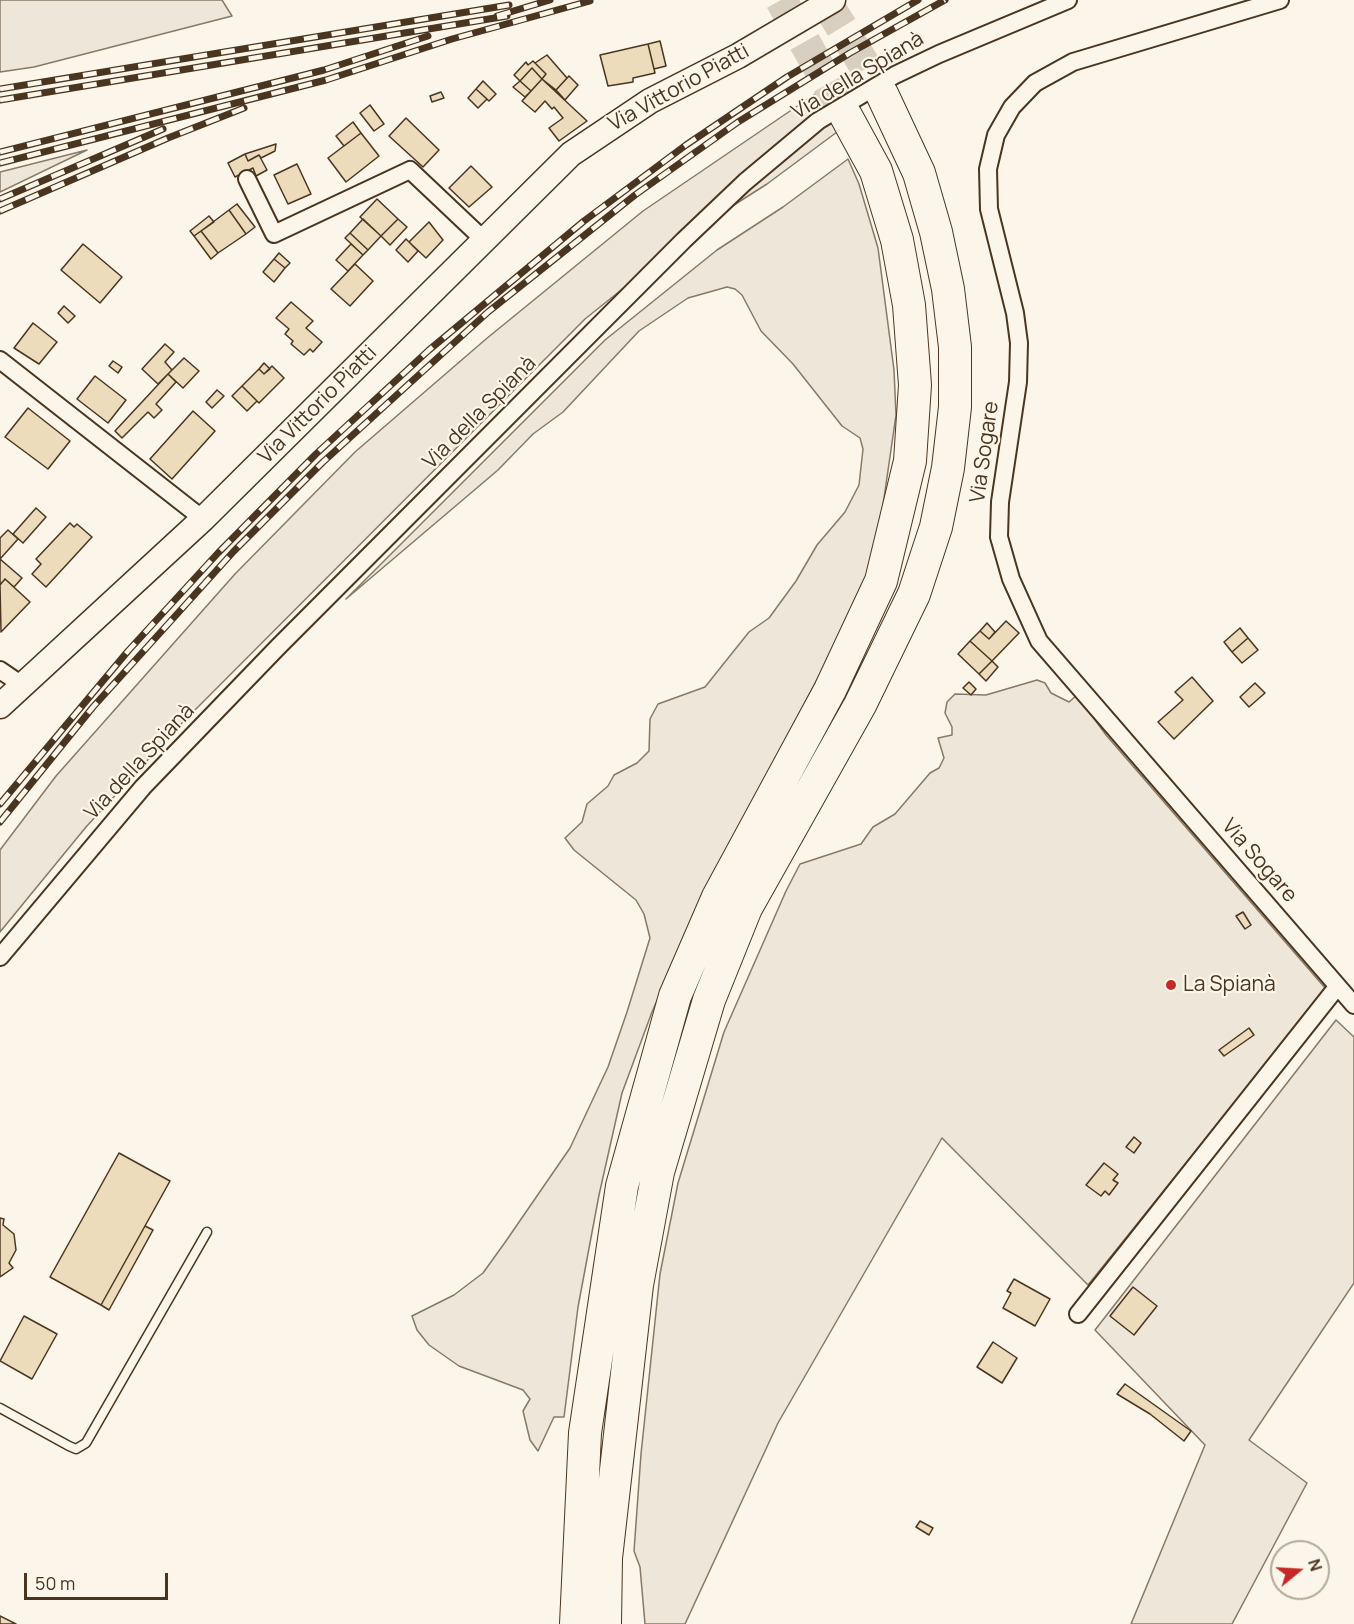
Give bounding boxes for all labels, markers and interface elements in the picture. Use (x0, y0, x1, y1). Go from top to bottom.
street label: Via della Spianà (787, 27, 929, 125)
street label: Via Vittorio Piatti (604, 39, 754, 137)
street label: Via Vittorio Piatti (254, 341, 382, 469)
street label: Via della Spianà (418, 351, 542, 475)
street label: Via Sogare (965, 400, 1005, 504)
street label: Via della Spianà (80, 699, 200, 825)
street label: Via Sogare (1216, 814, 1302, 908)
place label: La Spianà (1183, 972, 1276, 998)
marker: La Spianà (1164, 978, 1178, 992)
north arrow (1270, 1540, 1330, 1600)
text: N (1303, 1556, 1327, 1574)
scale bar (27, 1561, 171, 1599)
text: 50 m (35, 1571, 75, 1595)

